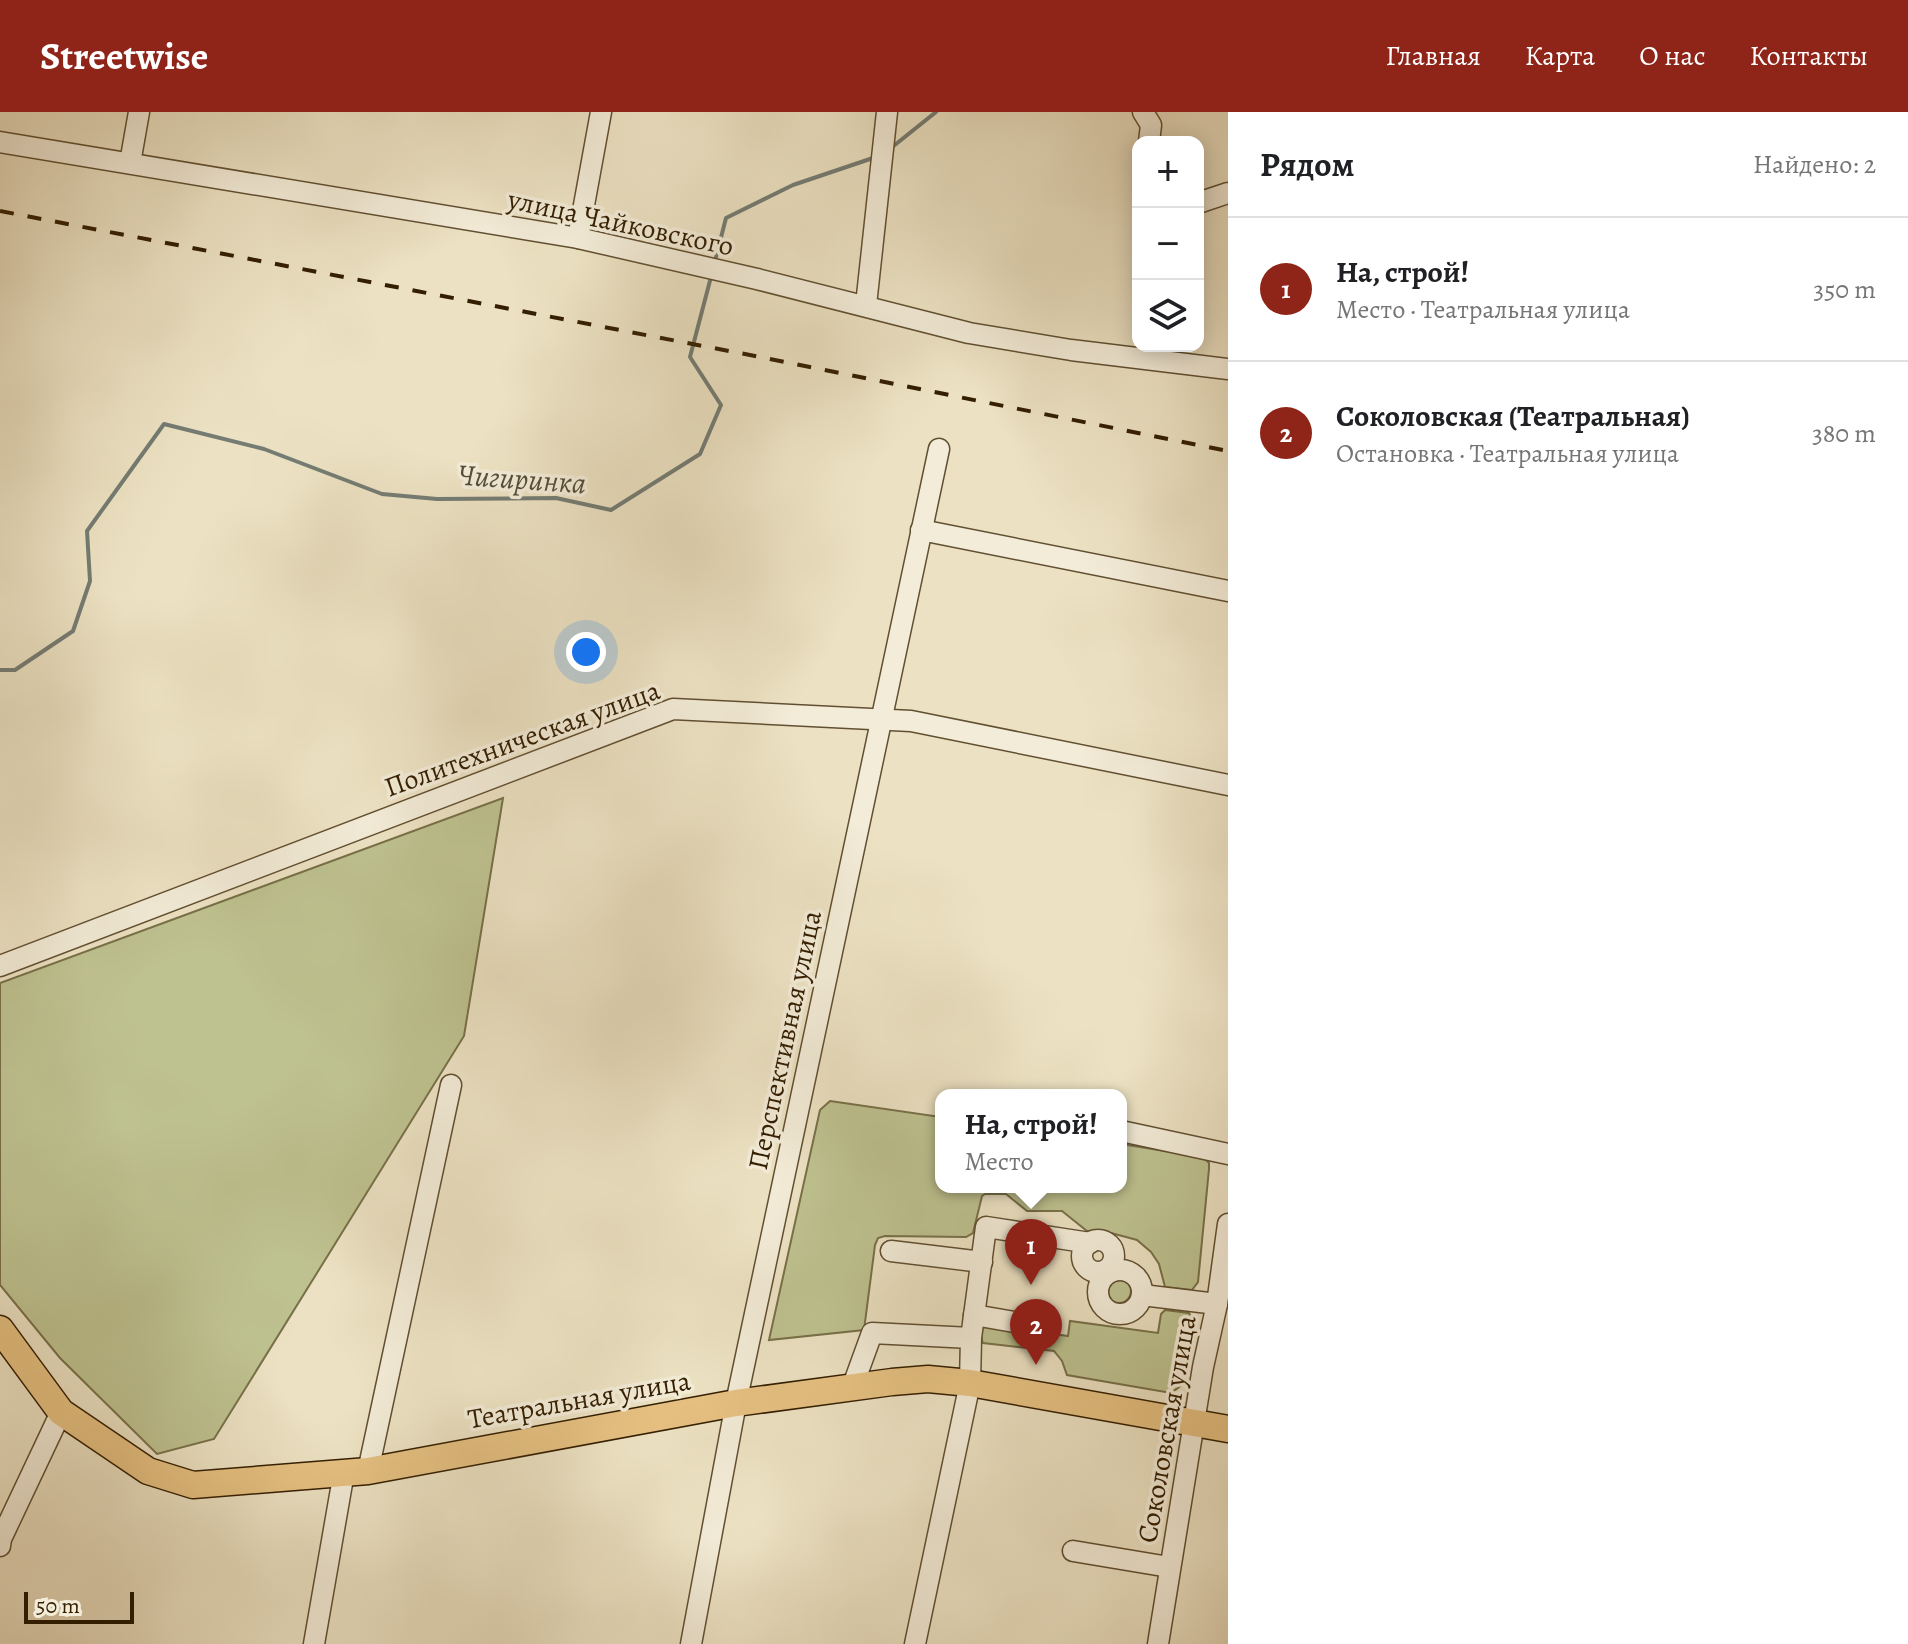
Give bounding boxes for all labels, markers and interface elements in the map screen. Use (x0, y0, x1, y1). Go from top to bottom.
text: Streetwise (40, 30, 208, 82)
text: Главная (1385, 37, 1481, 75)
text: Карта (1525, 37, 1595, 75)
text: О нас (1639, 37, 1706, 75)
text: Контакты (1750, 37, 1868, 75)
map controls (1132, 136, 1204, 352)
button: + (1132, 136, 1204, 208)
text: Рядом (1260, 141, 1354, 188)
text: Найдено: 2 (1753, 147, 1876, 182)
street label: улица Чайковского (503, 180, 737, 265)
button: − (1132, 208, 1204, 280)
text: На, строй! (1336, 252, 1469, 292)
text: 1 (1281, 272, 1291, 307)
text: 350 m (1813, 272, 1876, 307)
button: layers (1132, 280, 1204, 352)
text: Место · Театральная улица (1336, 292, 1630, 327)
text: Соколовская (Театральная) (1336, 396, 1690, 436)
text: 2 (1280, 416, 1292, 451)
text: 380 m (1812, 416, 1876, 451)
text: Остановка · Театральная улица (1336, 436, 1679, 471)
water label: Чигиринка (457, 455, 587, 503)
your location (566, 632, 606, 672)
street label: Политехническая улица (379, 671, 665, 806)
street label: Перспективная улица (739, 907, 831, 1173)
popup (935, 1089, 1127, 1193)
text: На, строй! (964, 1104, 1098, 1144)
text: Место (964, 1144, 1034, 1179)
pin: 1 (1005, 1219, 1057, 1285)
pin: 2 (1010, 1299, 1062, 1365)
street label: Соколовская улица (1128, 1312, 1206, 1546)
street label: Театральная улица (465, 1362, 693, 1438)
scale bar (24, 1588, 134, 1624)
text: 50 m (36, 1591, 80, 1621)

